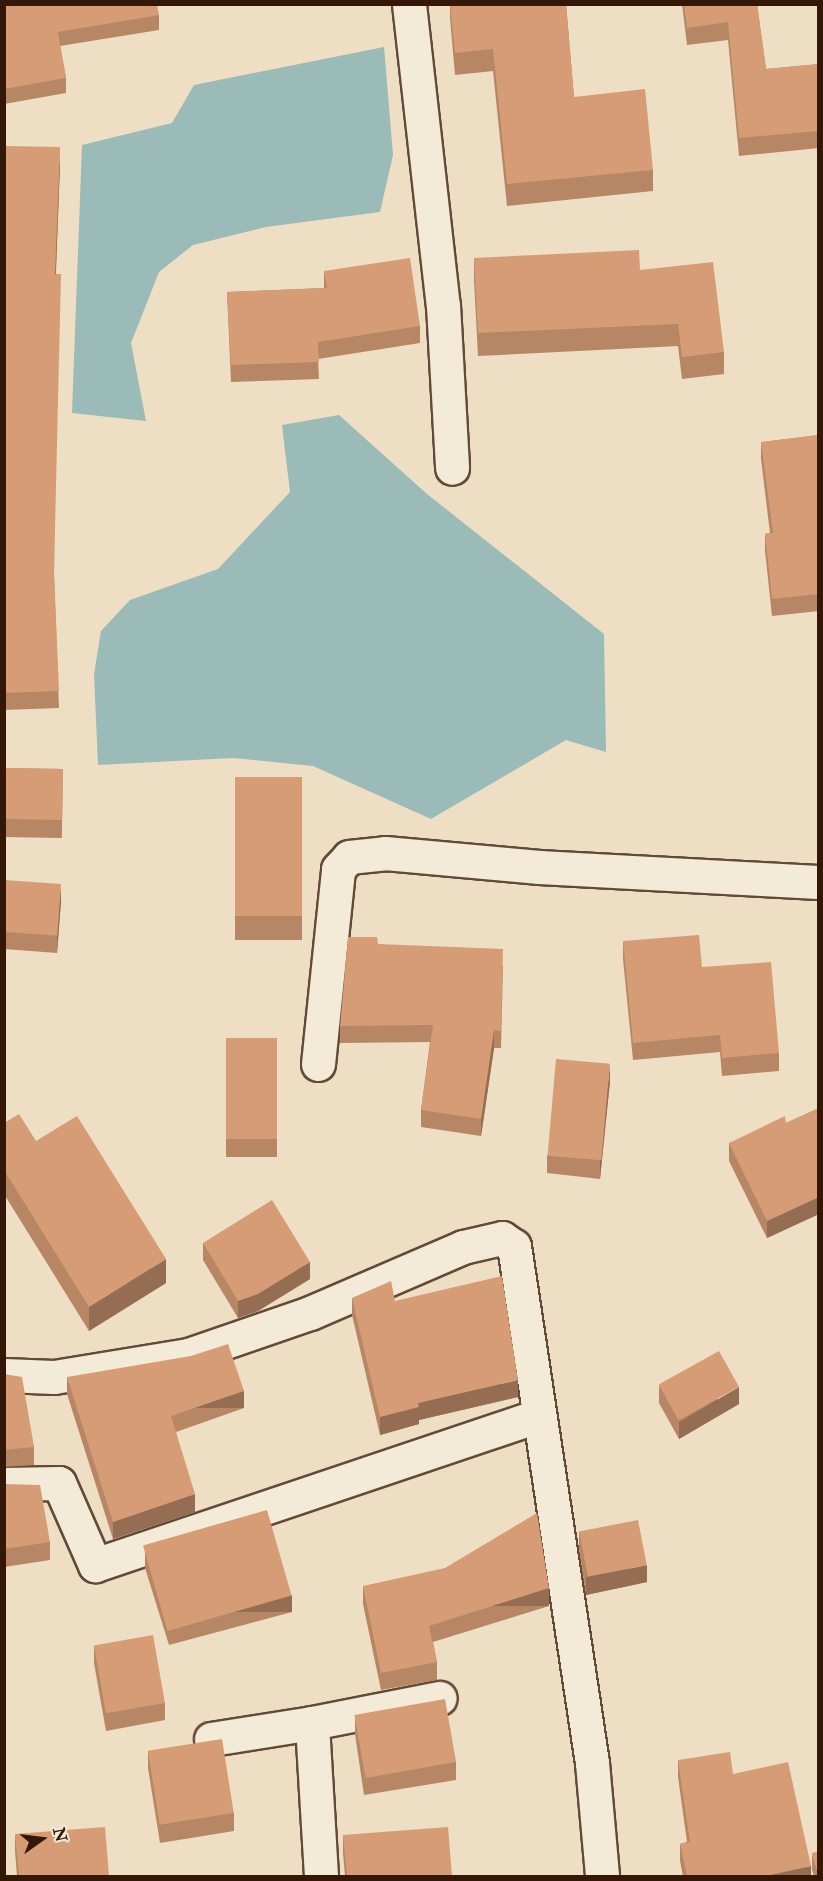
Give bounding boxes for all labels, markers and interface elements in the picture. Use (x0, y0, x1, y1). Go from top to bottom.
north arrow (12, 1809, 72, 1869)
text: N (48, 1825, 71, 1844)

